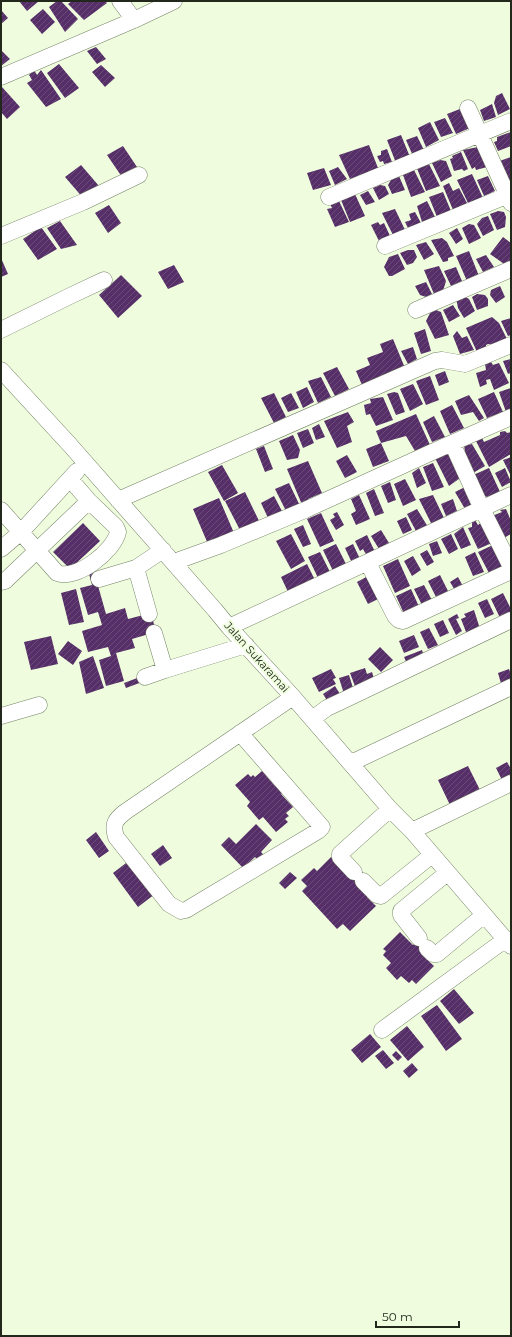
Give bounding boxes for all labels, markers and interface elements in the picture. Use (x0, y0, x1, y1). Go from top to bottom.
street label: Jalan Sukaramai (221, 618, 292, 695)
scale bar (376, 1303, 459, 1329)
text: 50 m (382, 1309, 413, 1324)

